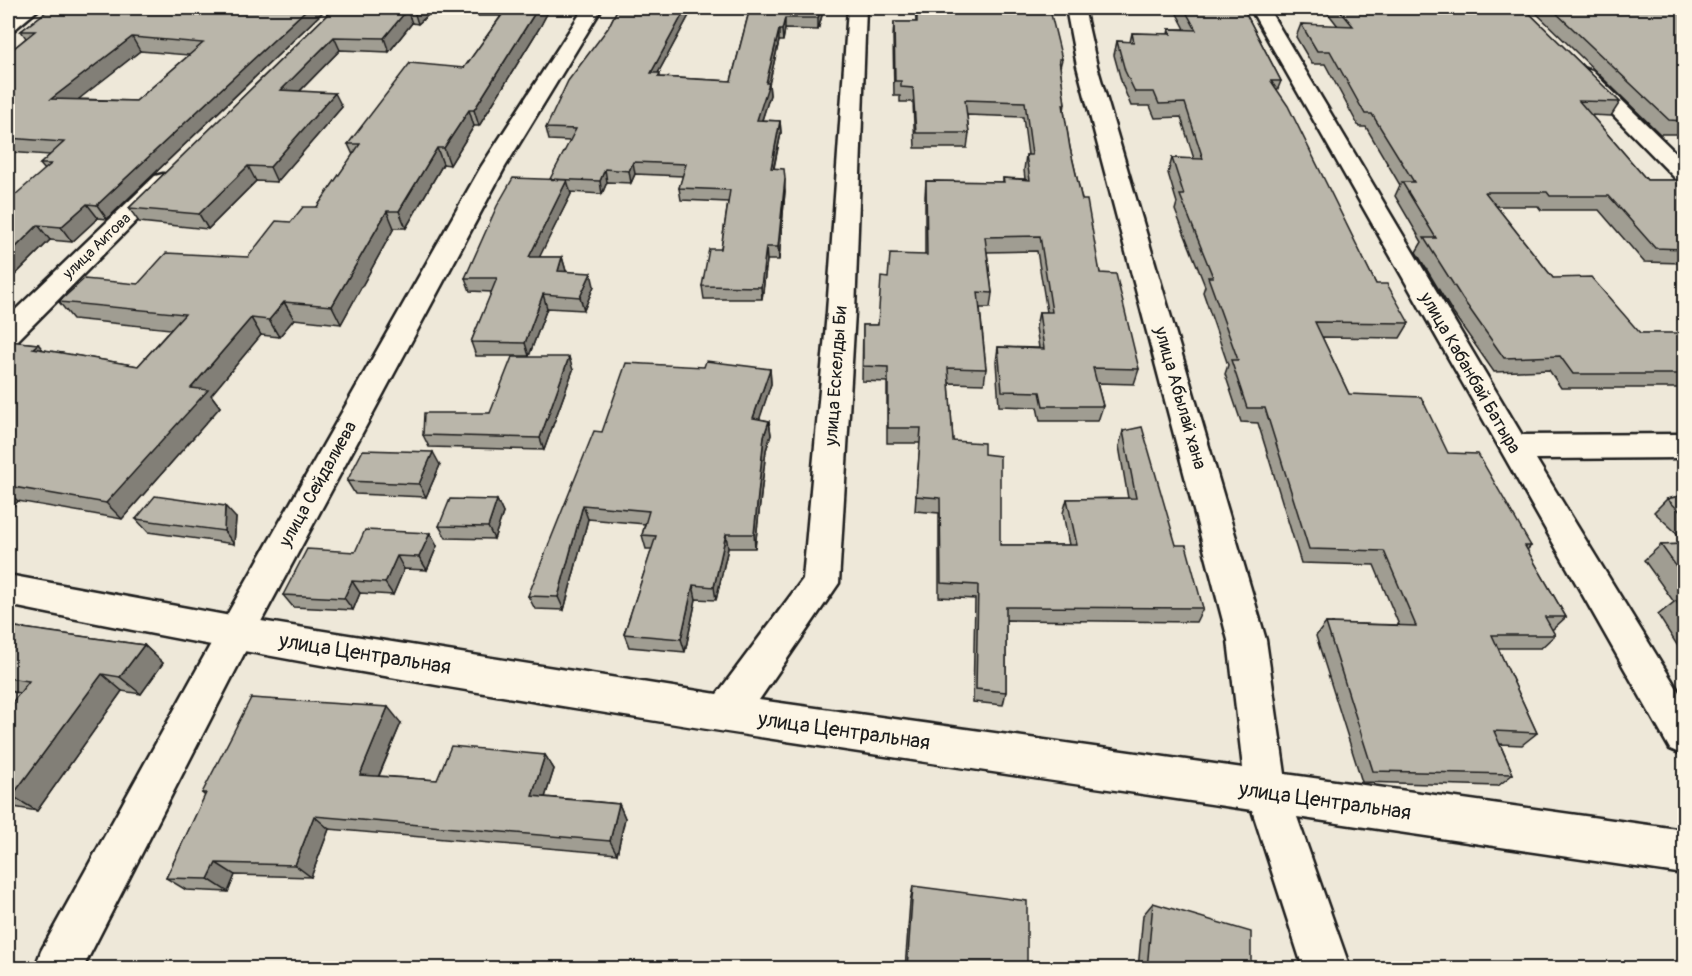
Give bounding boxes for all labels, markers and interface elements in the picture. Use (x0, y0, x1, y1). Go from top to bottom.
street label: улица Аитова (58, 209, 135, 284)
street label: улица Кабанбай Батыра (1414, 287, 1526, 458)
street label: улица Ескелды Би (820, 305, 852, 448)
street label: улица Абылай хана (1148, 323, 1211, 472)
street label: улица Сейдалиева (273, 417, 362, 552)
street label: улица Центральная (276, 627, 453, 681)
street label: улица Центральная (755, 705, 932, 756)
street label: улица Центральная (1236, 775, 1413, 826)

